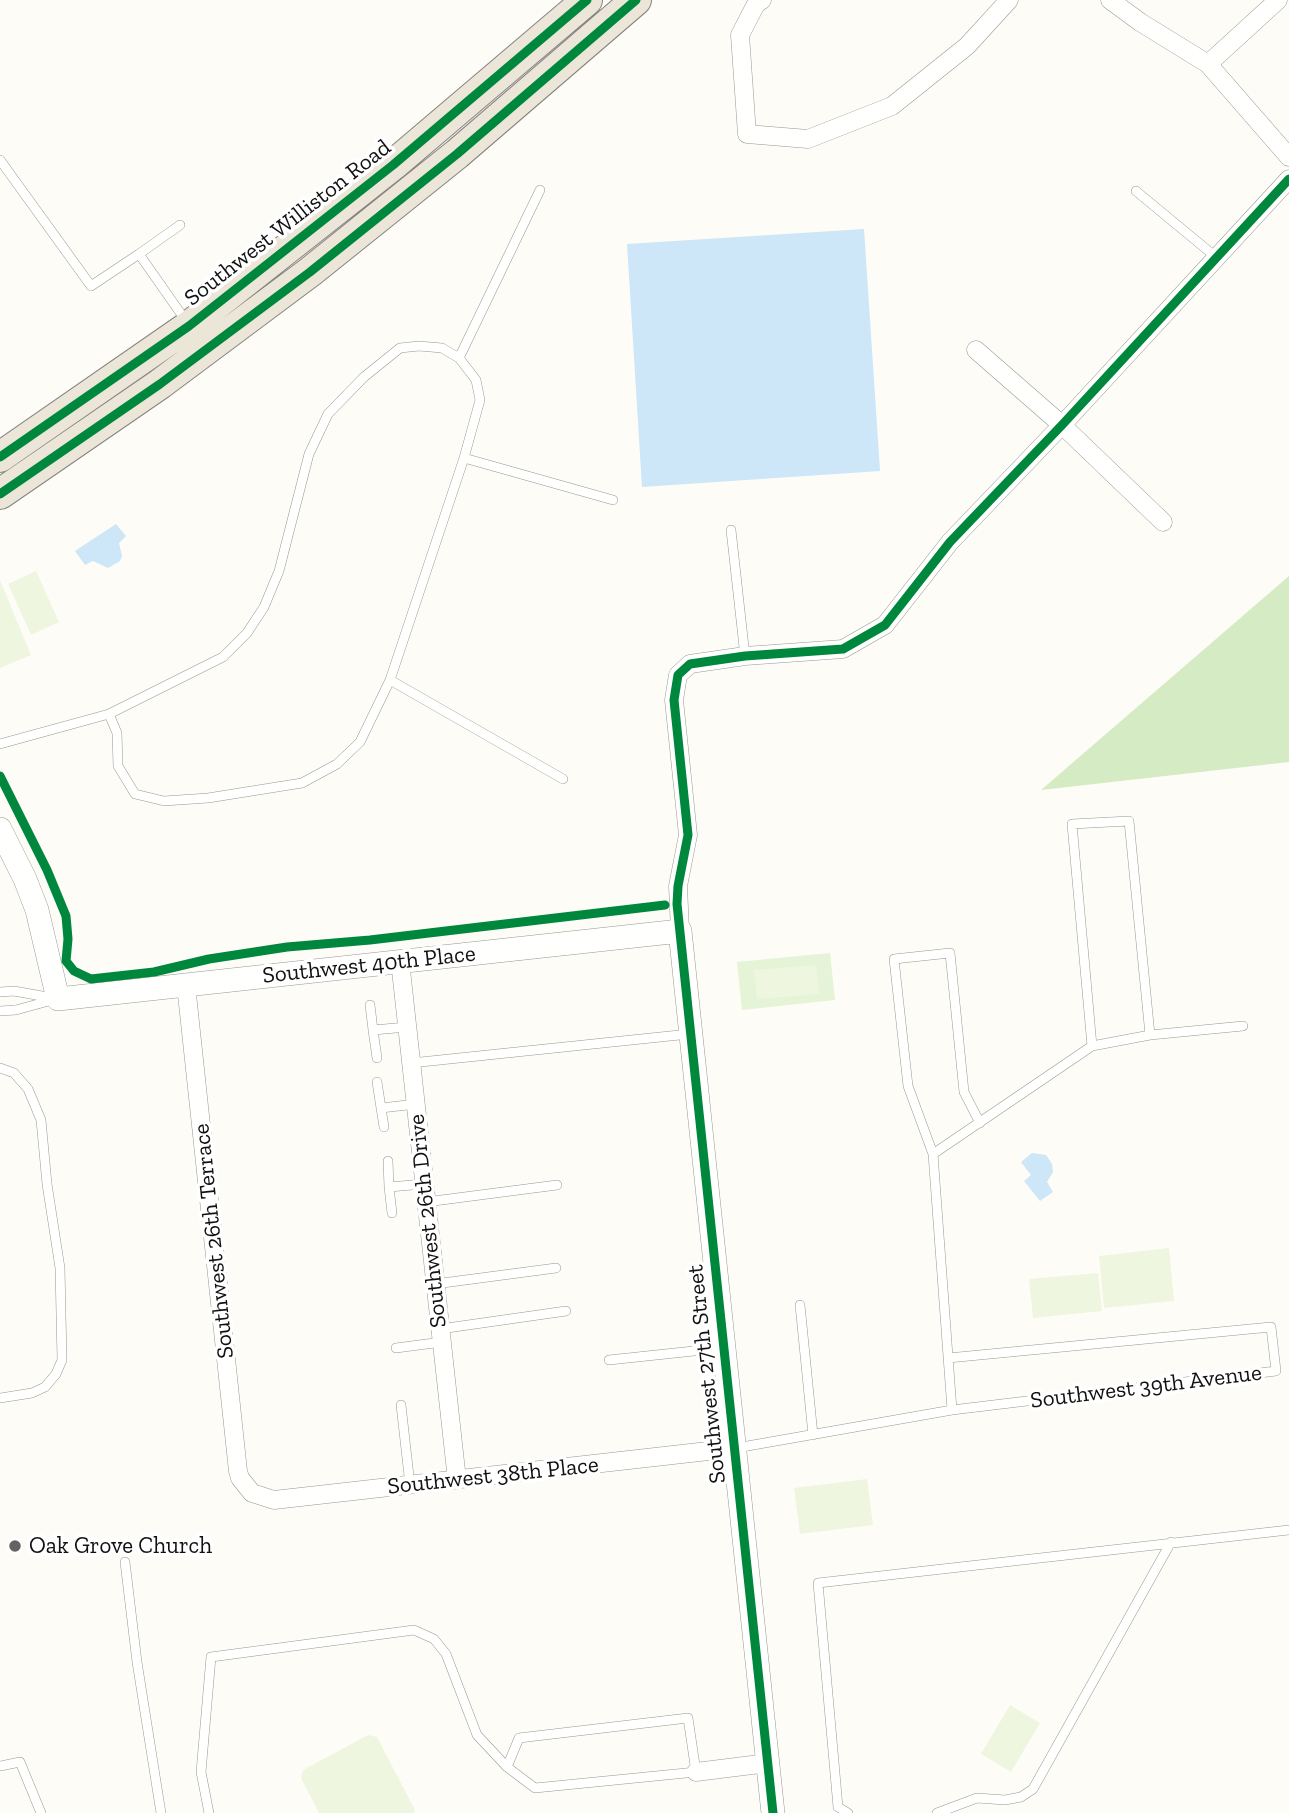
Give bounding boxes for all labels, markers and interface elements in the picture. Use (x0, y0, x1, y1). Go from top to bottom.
street label: Southwest Williston Road (179, 134, 397, 312)
street label: Southwest 40th Place (261, 940, 477, 990)
street label: Southwest 26th Drive (403, 1113, 453, 1329)
street label: Southwest 26th Terrace (188, 1122, 240, 1360)
street label: Southwest 27th Street (682, 1263, 732, 1485)
street label: Southwest 39th Avenue (1029, 1359, 1263, 1415)
street label: Southwest 38th Place (386, 1451, 600, 1501)
place label: Oak Grove Church (29, 1532, 212, 1560)
marker: Oak Grove Church (7, 1538, 23, 1554)

